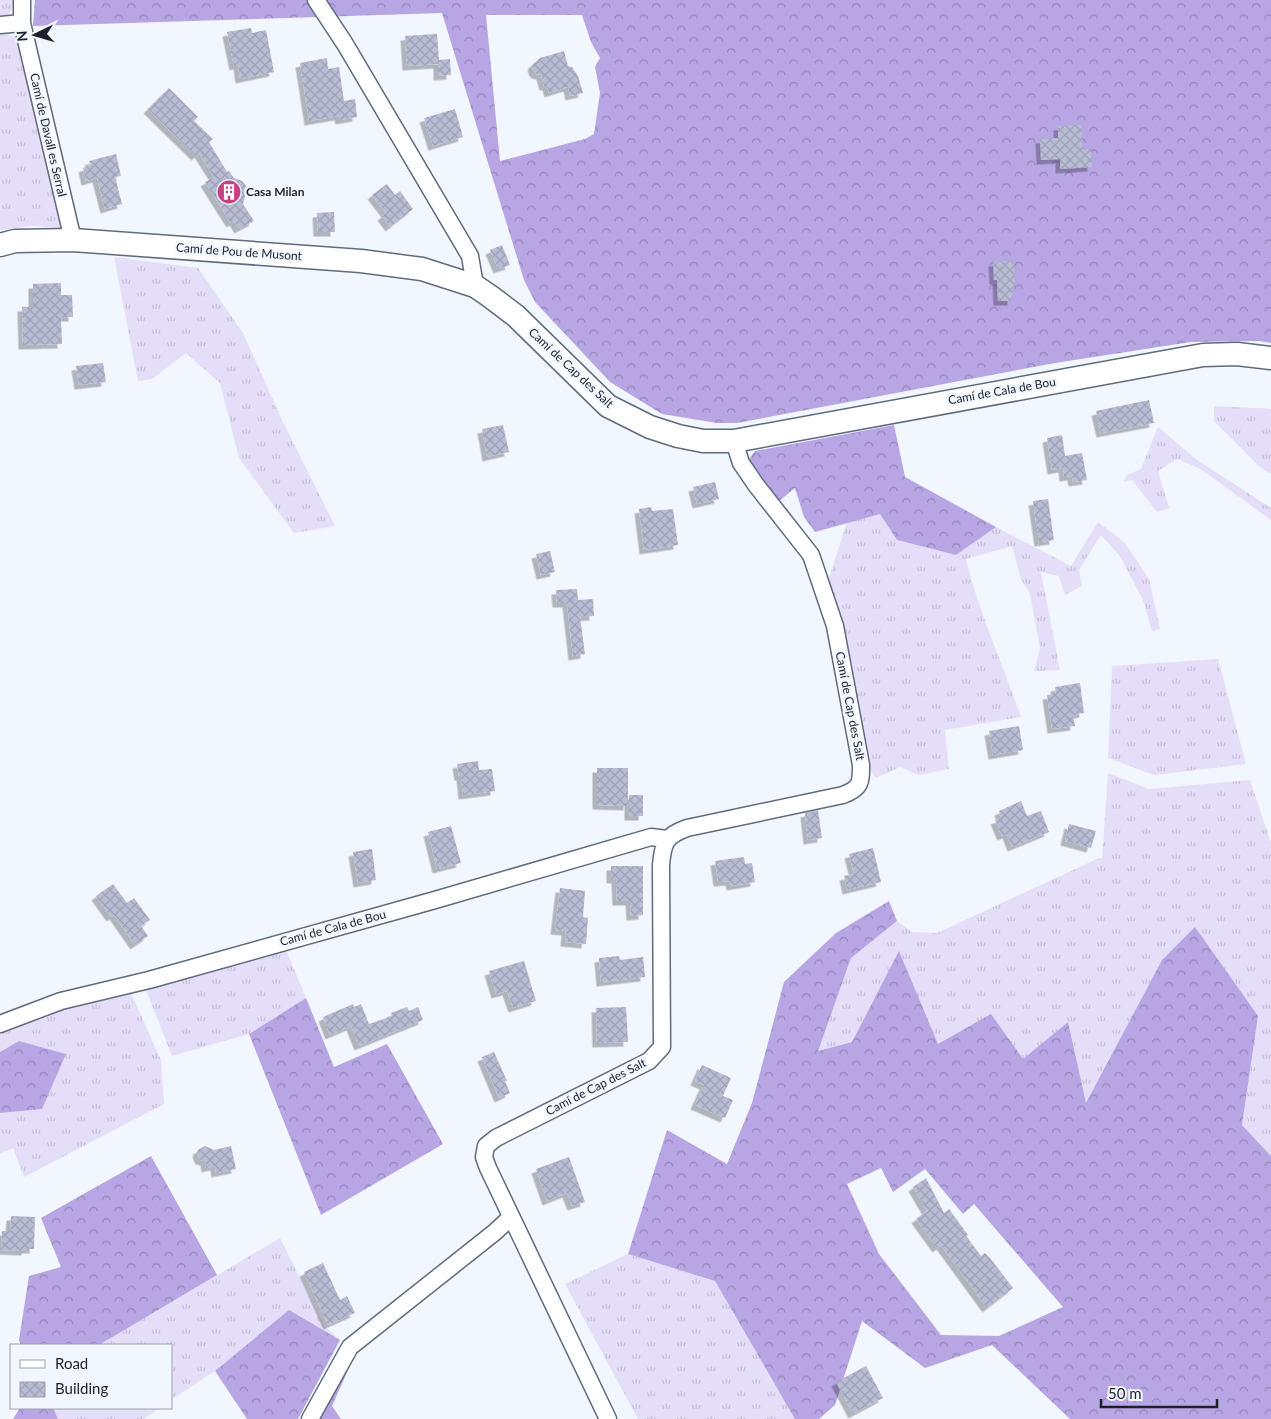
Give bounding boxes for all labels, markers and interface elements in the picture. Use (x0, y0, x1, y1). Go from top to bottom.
north arrow (10, 10, 60, 60)
text: N (13, 30, 30, 42)
street label: Camí de Davall es Serral (27, 72, 70, 198)
building icon: Casa Milan (216, 179, 242, 205)
place label: Casa Milan (246, 184, 305, 199)
street label: Camí de Pou de Musont (176, 240, 303, 263)
street label: Camí de Cap des Salt (526, 324, 617, 411)
street label: Camí de Cala de Bou (947, 374, 1057, 407)
street label: Camí de Cap des Salt (833, 650, 869, 762)
street label: Camí de Cala de Bou (278, 906, 387, 949)
street label: Camí de Cap des Salt (543, 1054, 649, 1118)
legend (10, 1344, 172, 1409)
text: Road (55, 1354, 88, 1372)
scale bar (1101, 1376, 1217, 1408)
text: Building (55, 1379, 108, 1397)
text: 50 m (1108, 1384, 1142, 1402)

